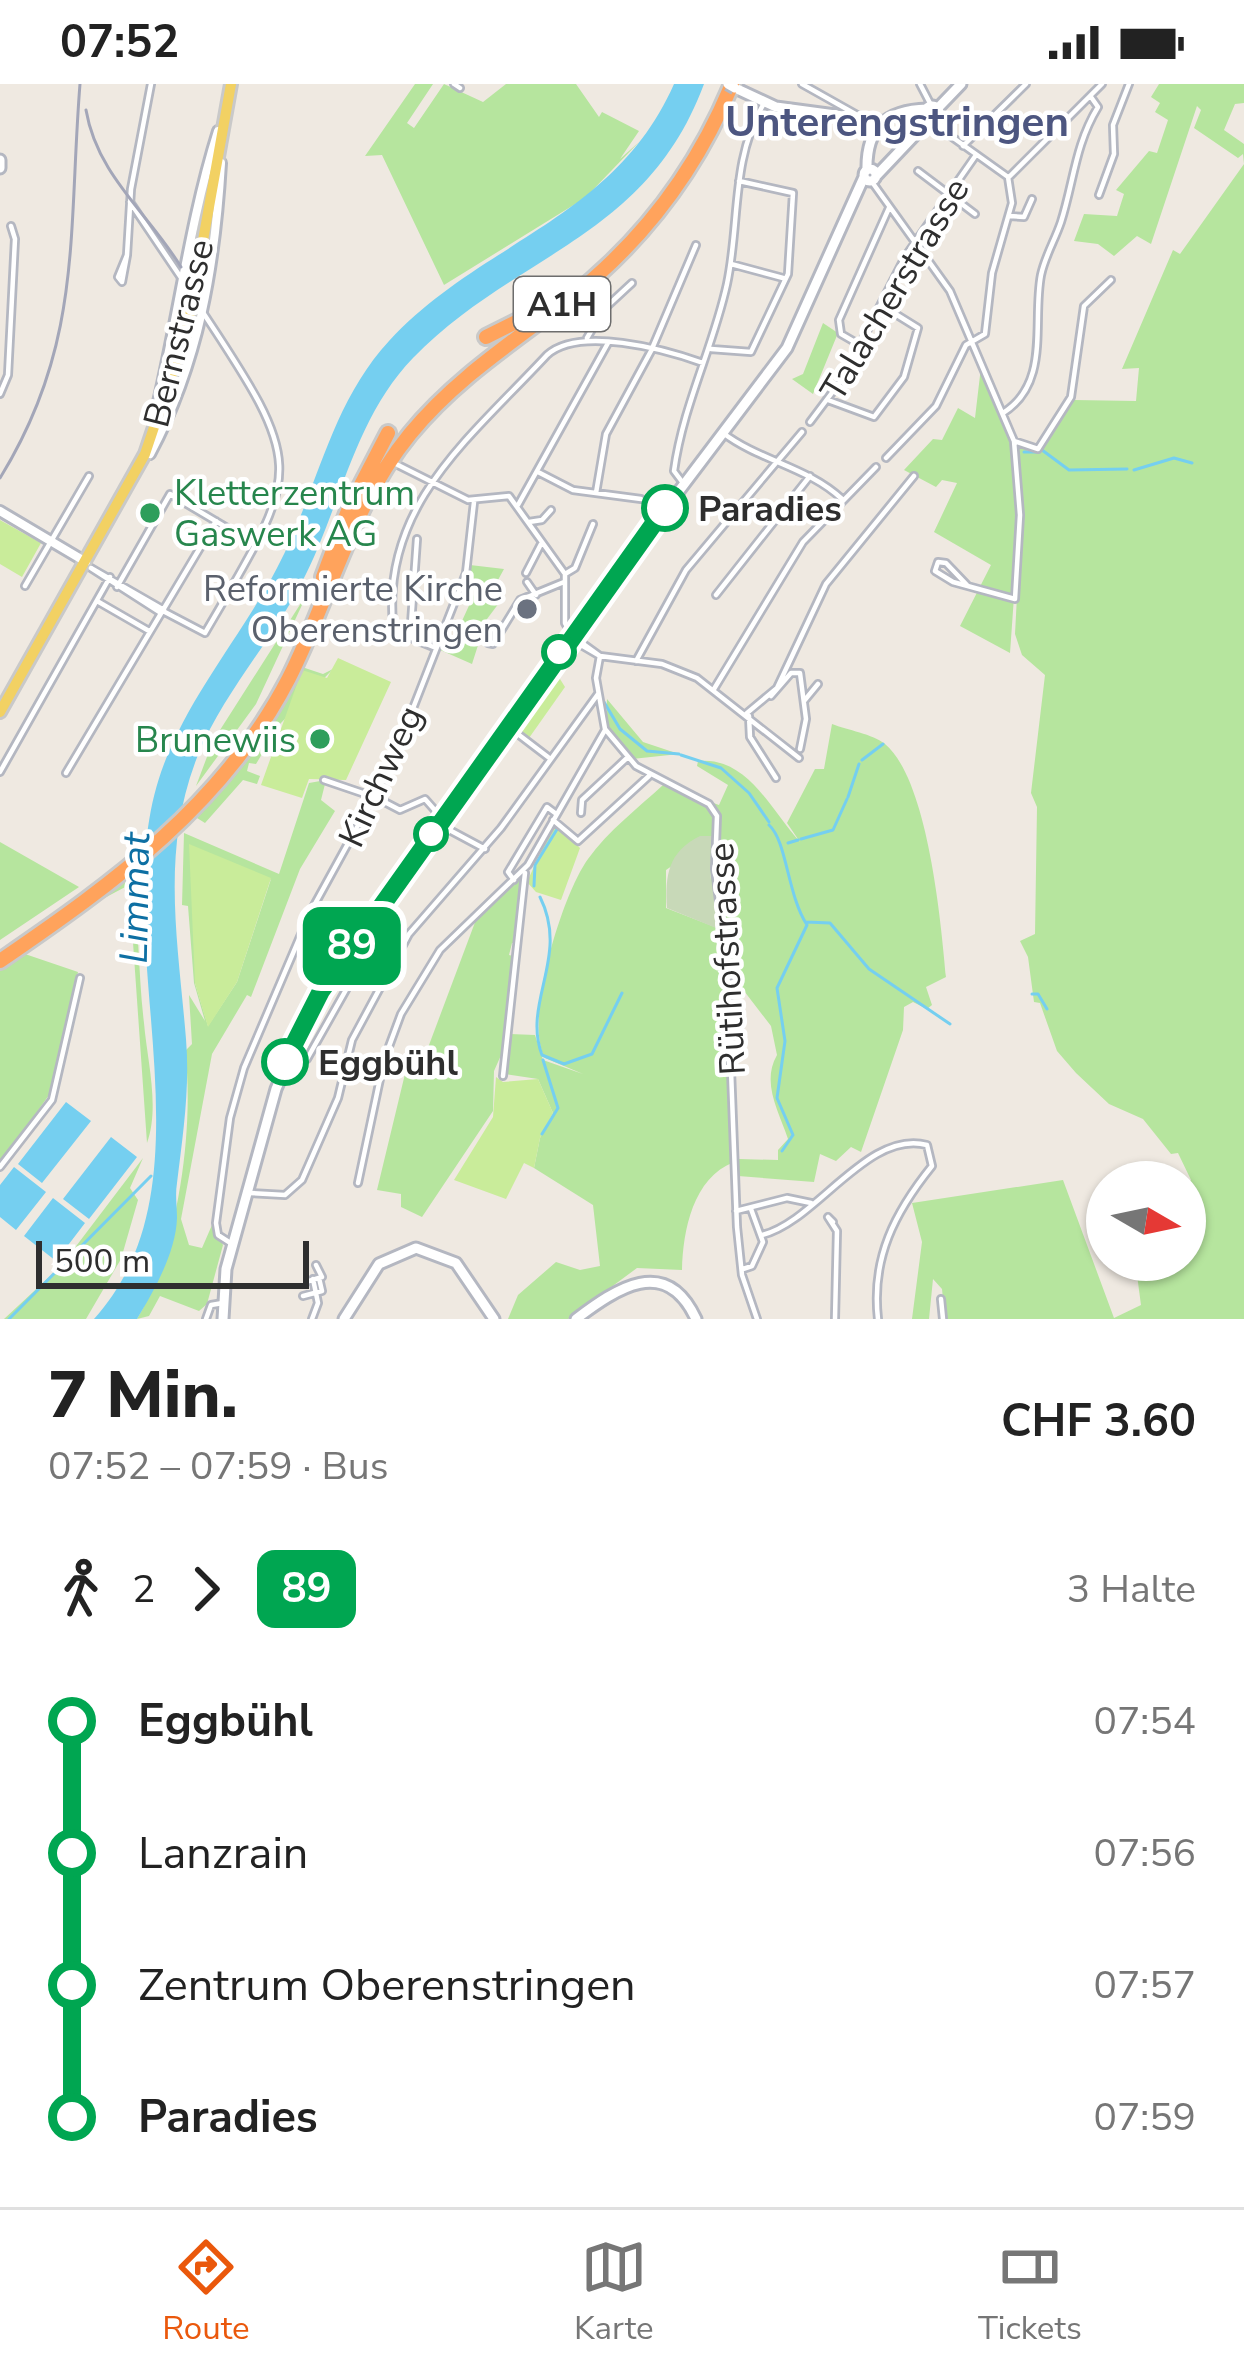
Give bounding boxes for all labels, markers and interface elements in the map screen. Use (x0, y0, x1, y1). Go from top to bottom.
text: 07:52 (60, 12, 179, 73)
district label: Unterengstringen (725, 94, 1069, 151)
street label: Talacherstrasse (809, 169, 981, 410)
street label: Bernstrasse (132, 234, 226, 433)
road number: A1H (514, 277, 610, 331)
place label: Kletterzentrum Gaswerk AG (174, 469, 415, 559)
place label: Paradies (698, 485, 842, 534)
marker: Paradies (643, 486, 687, 530)
marker: Kletterzentrum Gaswerk AG (137, 500, 163, 526)
place label: Reformierte Kirche Oberenstringen (203, 565, 503, 655)
marker: Reformierte Kirche Oberenstringen (514, 596, 540, 622)
unlabelled marker (543, 636, 575, 668)
street label: Kirchweg (327, 698, 435, 855)
place label: Brunewiis (135, 716, 296, 765)
marker: Brunewiis (307, 726, 333, 752)
unlabelled marker (415, 818, 447, 850)
water label: Limmat (108, 831, 163, 964)
street label: Rütihofstrasse (697, 841, 758, 1076)
line badge: 89 (298, 907, 406, 985)
text: 89 (327, 917, 377, 974)
place label: Eggbühl (318, 1039, 458, 1088)
marker: Eggbühl (263, 1040, 307, 1084)
north arrow (1086, 1161, 1206, 1281)
map controls (1086, 1161, 1206, 1281)
scale bar (36, 1235, 309, 1288)
text: 500 m (54, 1239, 150, 1284)
text: 7 Min. (48, 1350, 238, 1440)
text: CHF 3.60 (1001, 1391, 1196, 1452)
text: 07:52 – 07:59 · Bus (48, 1440, 388, 1493)
icon: walk (48, 1556, 114, 1622)
icon: forward (173, 1556, 239, 1622)
text: 89 (281, 1560, 332, 1617)
text: 2 (132, 1563, 155, 1616)
text: 3 Halte (1067, 1563, 1196, 1616)
text: Eggbühl (138, 1691, 313, 1752)
text: 07:54 (1094, 1695, 1196, 1748)
text: Lanzrain (138, 1823, 308, 1884)
text: 07:56 (1094, 1827, 1196, 1880)
text: Zentrum Oberenstringen (138, 1955, 636, 2016)
text: 07:57 (1094, 1959, 1196, 2012)
text: Paradies (138, 2087, 318, 2148)
text: 07:59 (1094, 2091, 1196, 2144)
tab: Route (162, 2234, 250, 2351)
tab: Karte (574, 2234, 654, 2351)
tab: Tickets (978, 2234, 1082, 2351)

